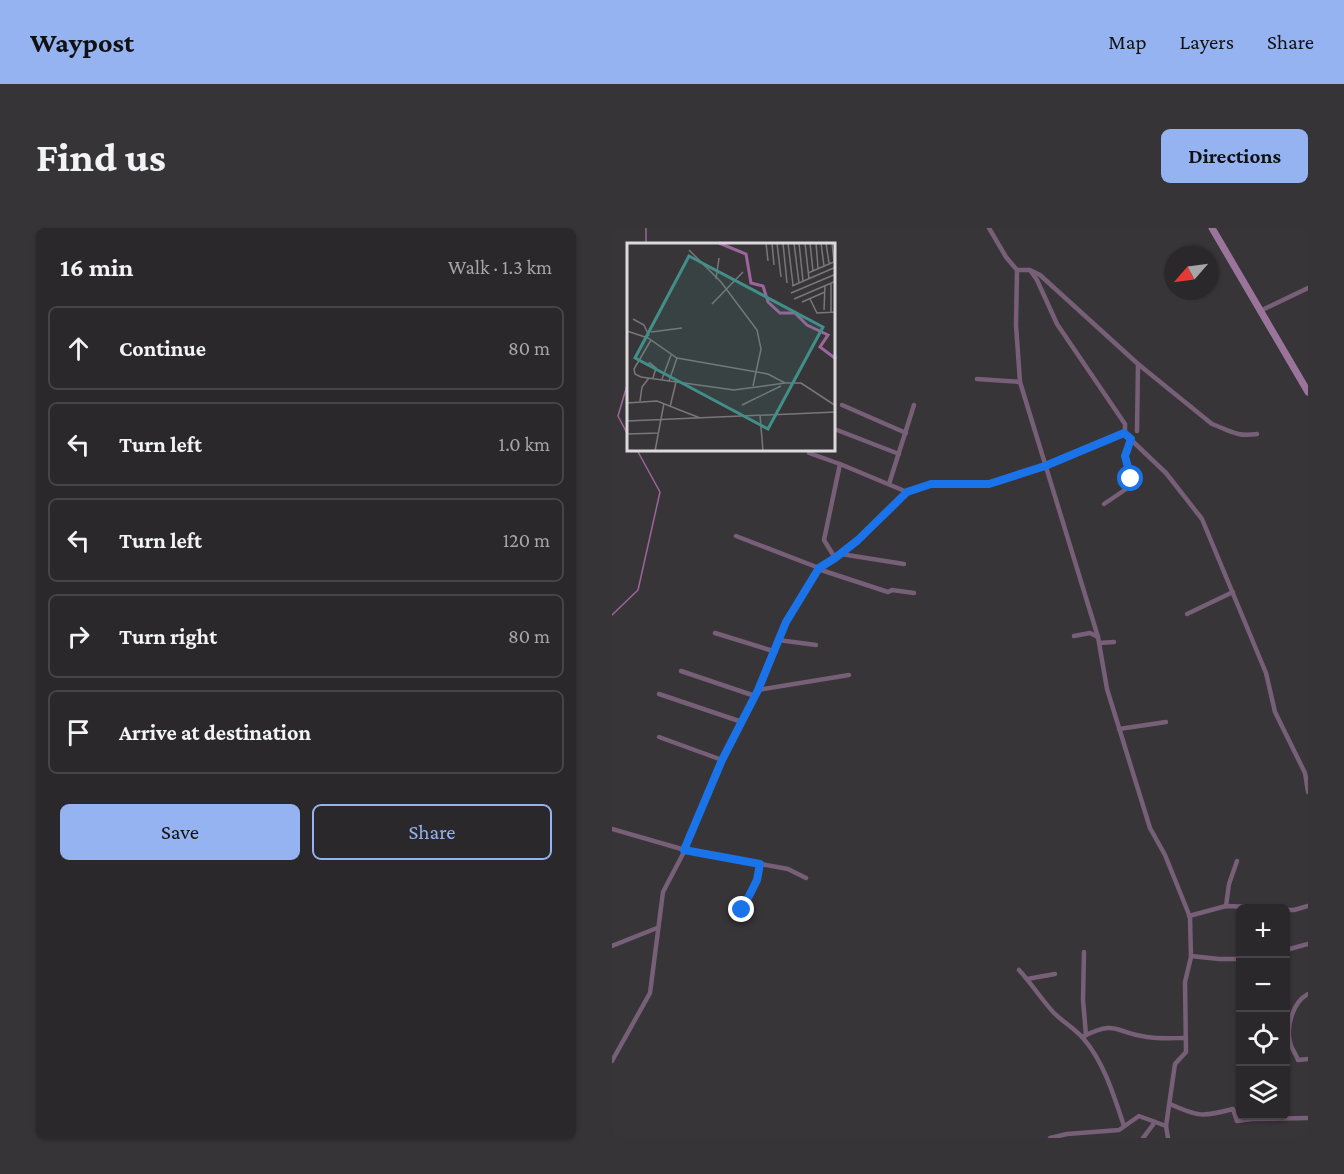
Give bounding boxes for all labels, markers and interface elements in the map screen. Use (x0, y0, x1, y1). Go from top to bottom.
text: Waypost (30, 27, 134, 58)
text: Map (1108, 30, 1147, 54)
text: Layers (1180, 30, 1234, 54)
text: Share (1267, 30, 1314, 54)
button: Directions (1161, 129, 1308, 183)
text: Find us (36, 133, 166, 180)
inset map (627, 243, 836, 452)
north arrow (1164, 246, 1218, 300)
text: 16 min (60, 253, 133, 282)
text: Walk · 1.3 km (448, 256, 552, 278)
icon: ahead (62, 332, 95, 365)
text: Continue (119, 336, 206, 361)
text: 80 m (508, 337, 550, 359)
icon: left (62, 428, 95, 461)
text: Turn left (119, 432, 202, 457)
text: 1.0 km (499, 433, 550, 455)
route start (1117, 465, 1143, 491)
icon: left (62, 524, 95, 557)
text: Turn left (119, 528, 202, 553)
text: 120 m (503, 529, 550, 551)
icon: right (62, 620, 95, 653)
text: Turn right (119, 624, 217, 649)
text: 80 m (508, 625, 550, 647)
icon: arrive (62, 716, 95, 749)
text: Arrive at destination (119, 720, 311, 745)
button: Save (60, 804, 300, 860)
button: Share (312, 804, 552, 860)
route end (728, 896, 754, 922)
map controls (1236, 904, 1290, 1120)
button: + (1236, 904, 1290, 958)
button: − (1236, 958, 1290, 1012)
button: locate (1236, 1012, 1290, 1066)
button: layers (1236, 1066, 1290, 1120)

